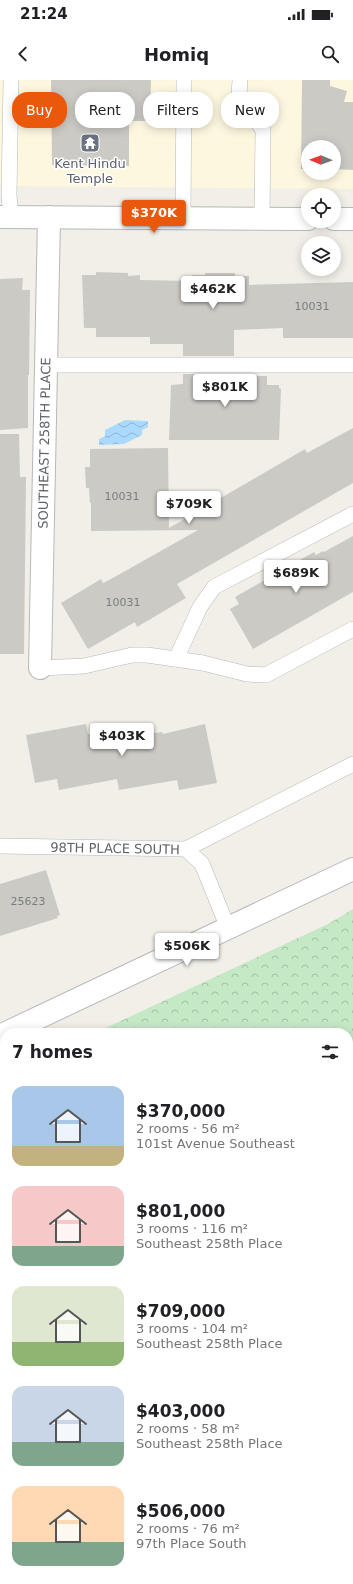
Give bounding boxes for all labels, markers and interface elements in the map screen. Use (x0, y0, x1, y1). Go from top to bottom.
text: 21:24 (20, 5, 68, 23)
icon: back (12, 43, 34, 65)
icon: search (319, 43, 341, 65)
text: Homiq (144, 44, 209, 65)
chip: Buy (12, 92, 67, 128)
chip: Rent (75, 92, 135, 128)
chip: Filters (143, 92, 213, 128)
chip: New (221, 92, 279, 128)
temple icon: Kent Hindu Temple (79, 132, 101, 154)
north arrow (301, 140, 341, 180)
map controls (301, 140, 341, 276)
place label: Kent Hindu Temple (54, 156, 126, 186)
button: locate (301, 188, 341, 228)
pin: $370K (126, 200, 182, 234)
text: $370K (131, 205, 177, 220)
button: layers (301, 236, 341, 276)
pin: $462K (185, 276, 241, 310)
text: $462K (190, 281, 236, 296)
house number: 10031 (295, 300, 330, 313)
street label: SOUTHEAST 258TH PLACE (36, 357, 53, 529)
pin: $801K (197, 374, 253, 408)
text: $801K (202, 379, 248, 394)
house number: 10031 (105, 490, 140, 503)
pin: $709K (161, 491, 217, 525)
text: $709K (166, 496, 212, 511)
pin: $689K (268, 560, 324, 594)
text: $689K (273, 565, 319, 580)
house number: 10031 (106, 596, 141, 609)
pin: $403K (94, 723, 150, 757)
text: $403K (99, 728, 145, 743)
street label: 98TH PLACE SOUTH (50, 840, 180, 857)
house number: 25623 (11, 895, 46, 908)
pin: $506K (159, 933, 215, 967)
text: $506K (164, 938, 210, 953)
icon: filters (319, 1041, 341, 1063)
text: 7 homes (12, 1042, 93, 1062)
text: $370,000 (136, 1101, 225, 1121)
icon: home (44, 1102, 92, 1150)
text: 2 rooms · 56 m² (136, 1121, 240, 1136)
text: 101st Avenue Southeast (136, 1136, 295, 1151)
text: $801,000 (136, 1201, 225, 1221)
icon: home (44, 1202, 92, 1250)
text: 3 rooms · 116 m² (136, 1221, 248, 1236)
text: Southeast 258th Place (136, 1236, 283, 1251)
text: $709,000 (136, 1301, 225, 1321)
icon: home (44, 1302, 92, 1350)
text: 3 rooms · 104 m² (136, 1321, 248, 1336)
text: Southeast 258th Place (136, 1336, 283, 1351)
text: $403,000 (136, 1401, 225, 1421)
icon: home (44, 1402, 92, 1450)
text: 2 rooms · 58 m² (136, 1421, 240, 1436)
text: Southeast 258th Place (136, 1436, 283, 1451)
text: $506,000 (136, 1501, 225, 1521)
icon: home (44, 1502, 92, 1550)
text: 2 rooms · 76 m² (136, 1521, 240, 1536)
text: 97th Place South (136, 1536, 247, 1551)

